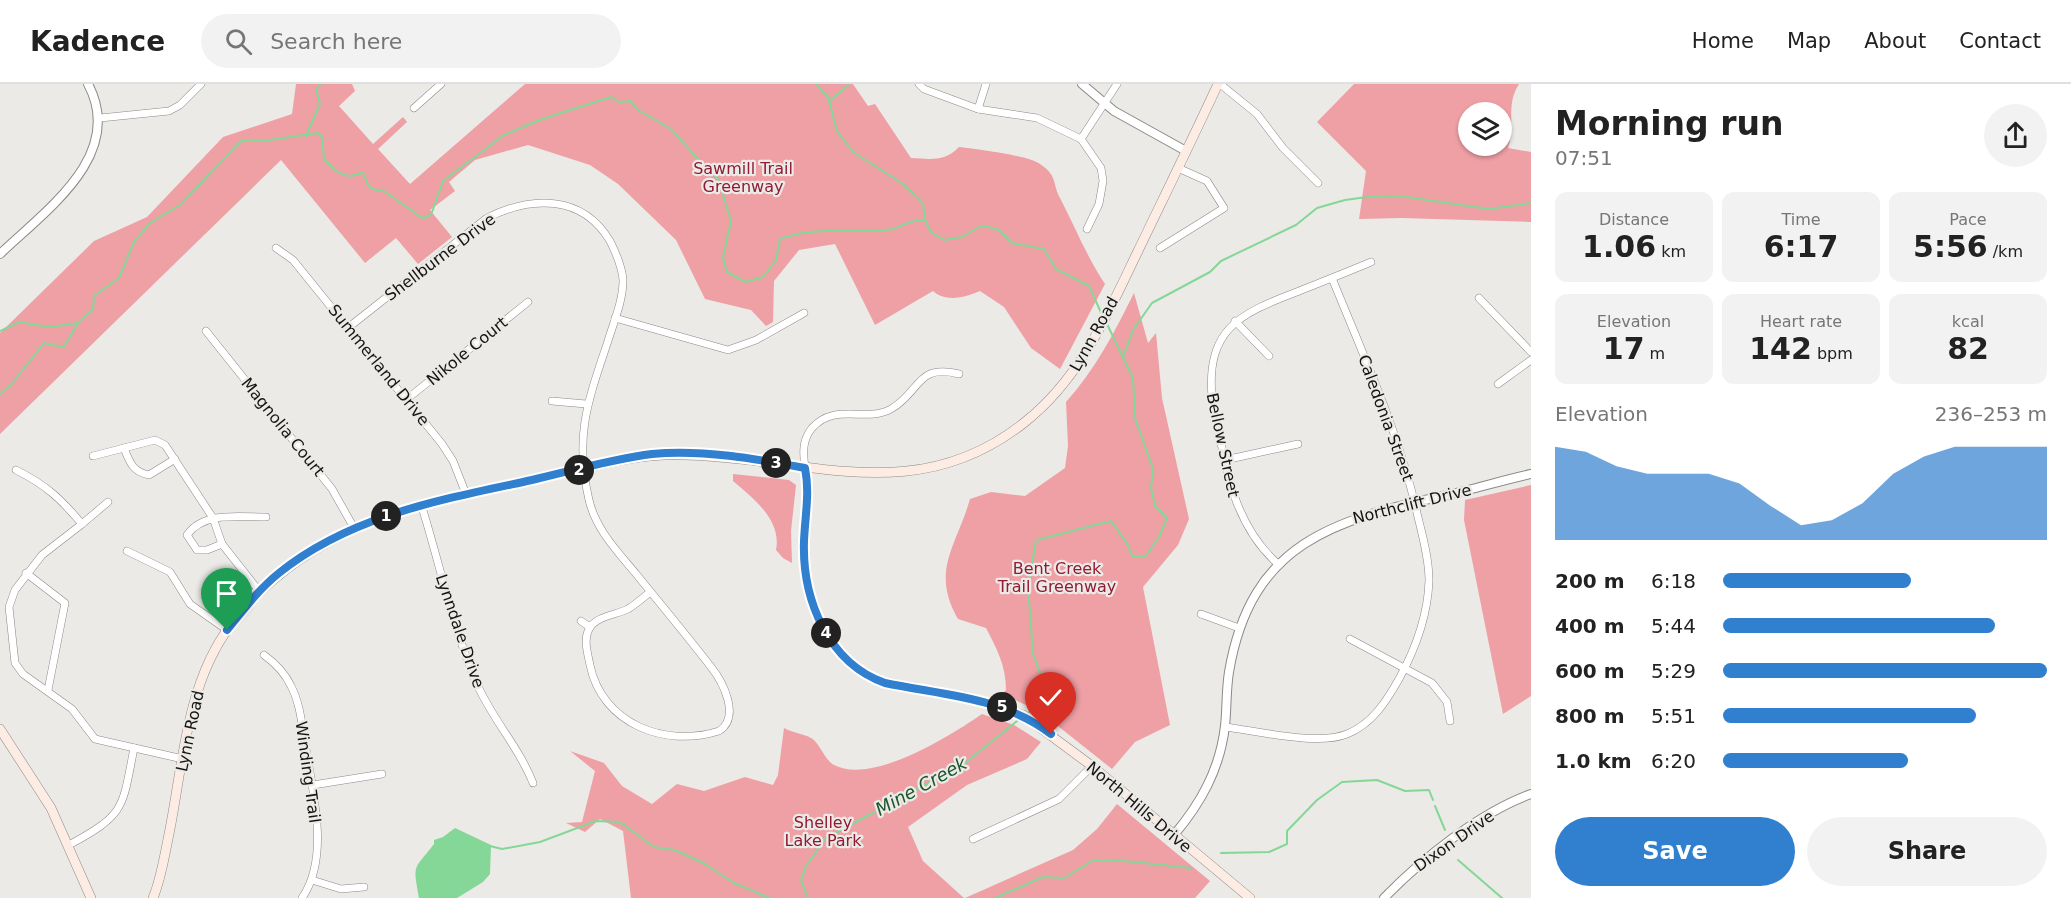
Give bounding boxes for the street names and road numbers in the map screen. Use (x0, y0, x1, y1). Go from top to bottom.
street label: Shellburne Drive (381, 209, 499, 305)
street label: Lynn Road (1066, 293, 1122, 375)
street label: Summerland Drive (324, 301, 434, 429)
street label: Nikole Court (423, 313, 511, 389)
street label: Caledonia Street (1354, 352, 1418, 484)
street label: Magnolia Court (237, 374, 329, 480)
street label: Bellow Street (1203, 391, 1243, 499)
street label: Northclift Drive (1351, 480, 1473, 528)
street label: Lynndale Drive (432, 572, 488, 690)
street label: Lynn Road (172, 689, 208, 773)
street label: Winding Trail (291, 720, 325, 824)
street label: North Hills Drive (1083, 758, 1195, 856)
street label: Dixon Drive (1410, 806, 1498, 876)

